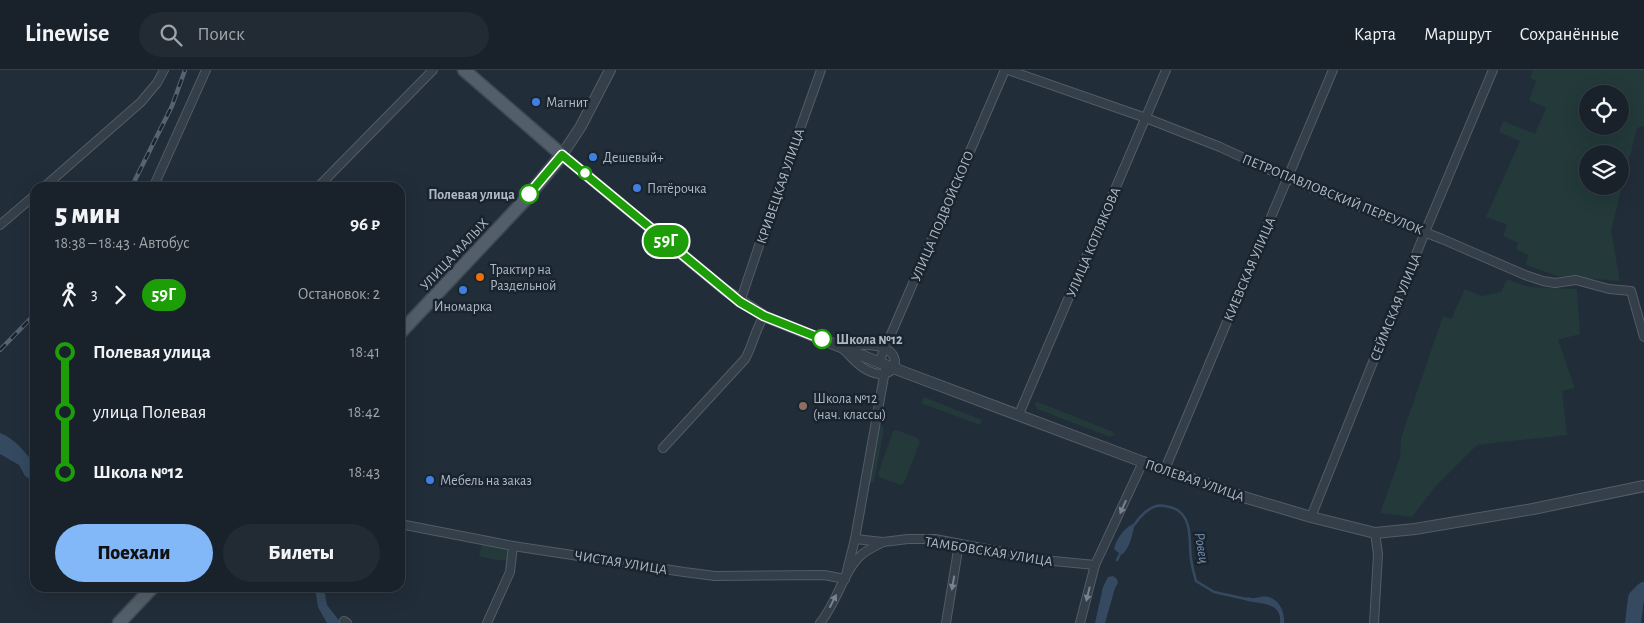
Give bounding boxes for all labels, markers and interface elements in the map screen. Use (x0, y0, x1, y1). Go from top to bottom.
search box (139, 12, 489, 57)
icon: search (157, 21, 185, 49)
text: Linewise (25, 22, 109, 46)
text: Поиск (197, 25, 245, 44)
text: Карта (1354, 26, 1396, 44)
text: Маршрут (1424, 26, 1492, 44)
text: Сохранённые (1520, 26, 1619, 44)
map controls (1579, 85, 1629, 195)
button: locate (1579, 85, 1629, 135)
marker: Магнит (530, 96, 542, 108)
place label: Магнит (546, 96, 589, 110)
street label: КРИВЕЦКАЯ УЛИЦА (755, 127, 807, 246)
button: layers (1579, 145, 1629, 195)
street label: УЛИЦА ПОДВОЙСКОГО (908, 149, 977, 284)
marker: Дешевый+ (587, 151, 599, 163)
place label: Дешевый+ (603, 151, 664, 165)
street label: ПЕТРОПАВЛОВСКИЙ ПЕРЕУЛОК (1240, 151, 1425, 238)
unlabelled marker (578, 166, 592, 180)
marker: Пятёрочка (631, 182, 643, 194)
place label: Пятёрочка (647, 182, 707, 196)
marker: Полевая улица (519, 184, 539, 204)
street label: УЛИЦА КОТЛЯКОВА (1064, 185, 1123, 299)
place label: Полевая улица (428, 188, 515, 202)
text: 5 мин (55, 201, 120, 229)
text: 96 ₽ (350, 215, 380, 234)
street label: КИЕВСКАЯ УЛИЦА (1222, 215, 1278, 323)
street label: УЛИЦА МАЛЫХ (418, 216, 491, 293)
line badge: 59Г (637, 225, 695, 257)
text: 59Г (654, 232, 678, 250)
text: 18:38 – 18:43 · Автобус (55, 235, 190, 251)
street label: СЕЙМСКАЯ УЛИЦА (1367, 251, 1424, 363)
place label: Трактир на Раздельной (490, 263, 556, 293)
marker: Трактир на Раздельной (474, 271, 486, 283)
icon: walk (55, 281, 83, 309)
icon: forward (106, 281, 134, 309)
marker: Иномарка (457, 284, 469, 296)
text: 3 (91, 286, 98, 302)
text: 59Г (152, 286, 176, 304)
text: Остановок: 2 (298, 286, 380, 302)
place label: Иномарка (434, 300, 493, 314)
marker: Школа №12 (812, 329, 832, 349)
place label: Школа №12 (836, 333, 903, 347)
text: Полевая улица (93, 343, 211, 362)
text: 18:41 (350, 344, 380, 360)
place label: Школа №12 (нач. классы) (813, 392, 886, 422)
marker: Школа №12 (нач. классы) (797, 400, 809, 412)
text: улица Полевая (93, 403, 206, 422)
text: 18:42 (348, 404, 380, 420)
street label: ПОЛЕВАЯ УЛИЦА (1143, 457, 1246, 504)
text: Школа №12 (93, 463, 184, 482)
text: 18:43 (349, 464, 380, 480)
marker: Мебель на заказ (424, 474, 436, 486)
place label: Мебель на заказ (440, 474, 532, 488)
one-way arrow (1119, 500, 1127, 514)
button: Поехали (55, 524, 213, 582)
button: Билеты (223, 524, 380, 582)
water label: Ровец (1192, 531, 1211, 565)
street label: ТАМБОВСКАЯ УЛИЦА (924, 535, 1054, 569)
street label: ЧИСТАЯ УЛИЦА (574, 549, 668, 577)
one-way arrow (948, 576, 956, 592)
one-way arrow (1084, 587, 1092, 602)
one-way arrow (829, 594, 838, 609)

